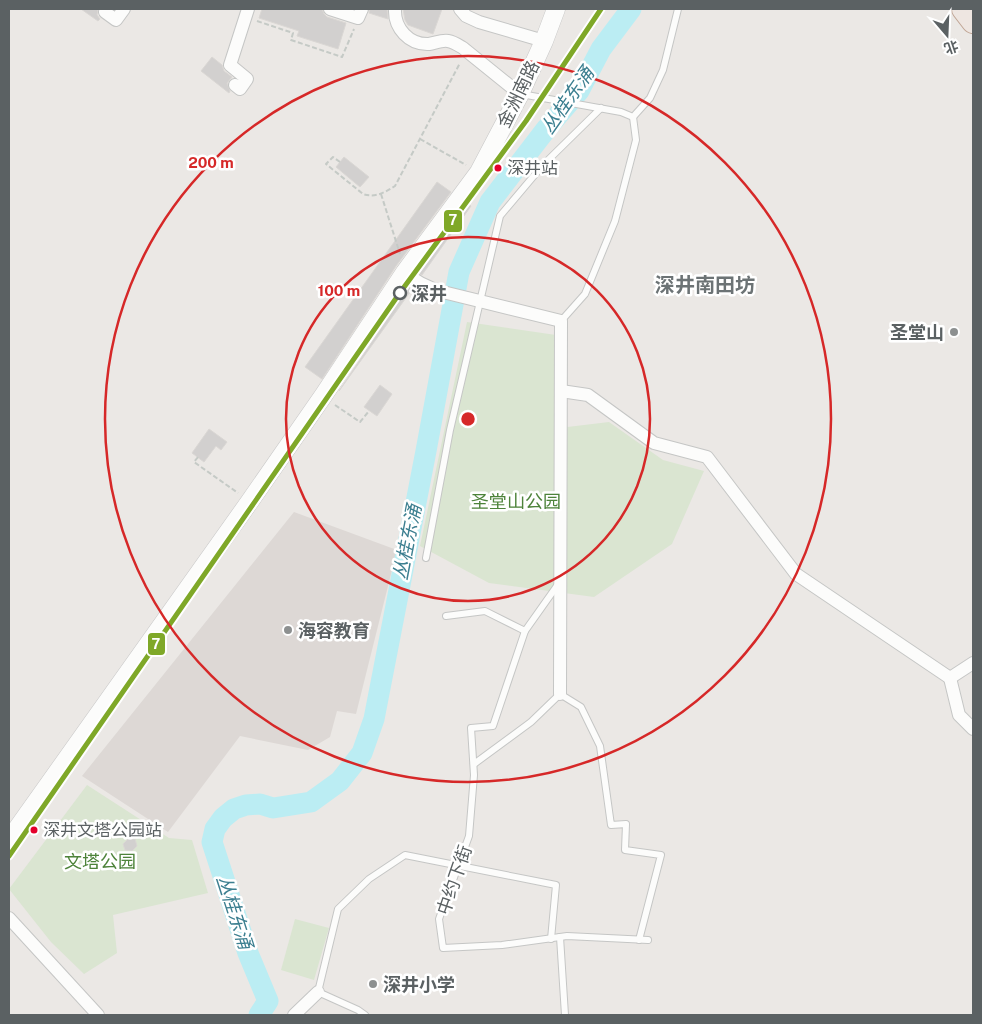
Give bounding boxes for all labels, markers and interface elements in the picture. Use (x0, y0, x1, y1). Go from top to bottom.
north arrow (922, 10, 972, 60)
text: 北 (942, 37, 960, 57)
street label: 金洲南路 (493, 57, 543, 131)
water label: 丛桂东涌 (536, 61, 599, 137)
text: 200 m (188, 154, 234, 171)
place label: 深井站 (507, 158, 558, 178)
marker: 深井站 (493, 163, 503, 173)
line badge: 7 (443, 209, 463, 233)
text: 7 (449, 212, 458, 228)
district label: 深井南田坊 (655, 273, 755, 297)
text: 100 m (318, 282, 360, 299)
place label: 深井 (411, 283, 447, 304)
marker: 深井 (393, 286, 407, 300)
place label: 圣堂山 (890, 322, 944, 343)
marker: 圣堂山 (948, 326, 960, 338)
centre of rings (459, 410, 477, 428)
park label: 圣堂山公园 (471, 491, 561, 512)
water label: 丛桂东涌 (389, 501, 425, 581)
place label: 海容教育 (298, 620, 370, 641)
marker: 海容教育 (282, 624, 294, 636)
line badge: 7 (147, 632, 166, 656)
text: 7 (152, 636, 161, 652)
place label: 深井文塔公园站 (43, 820, 162, 840)
marker: 深井文塔公园站 (29, 825, 39, 835)
street label: 中约下街 (432, 843, 476, 917)
park label: 文塔公园 (64, 851, 136, 872)
water label: 丛桂东涌 (213, 872, 258, 953)
place label: 深井小学 (383, 974, 455, 995)
marker: 深井小学 (367, 978, 379, 990)

